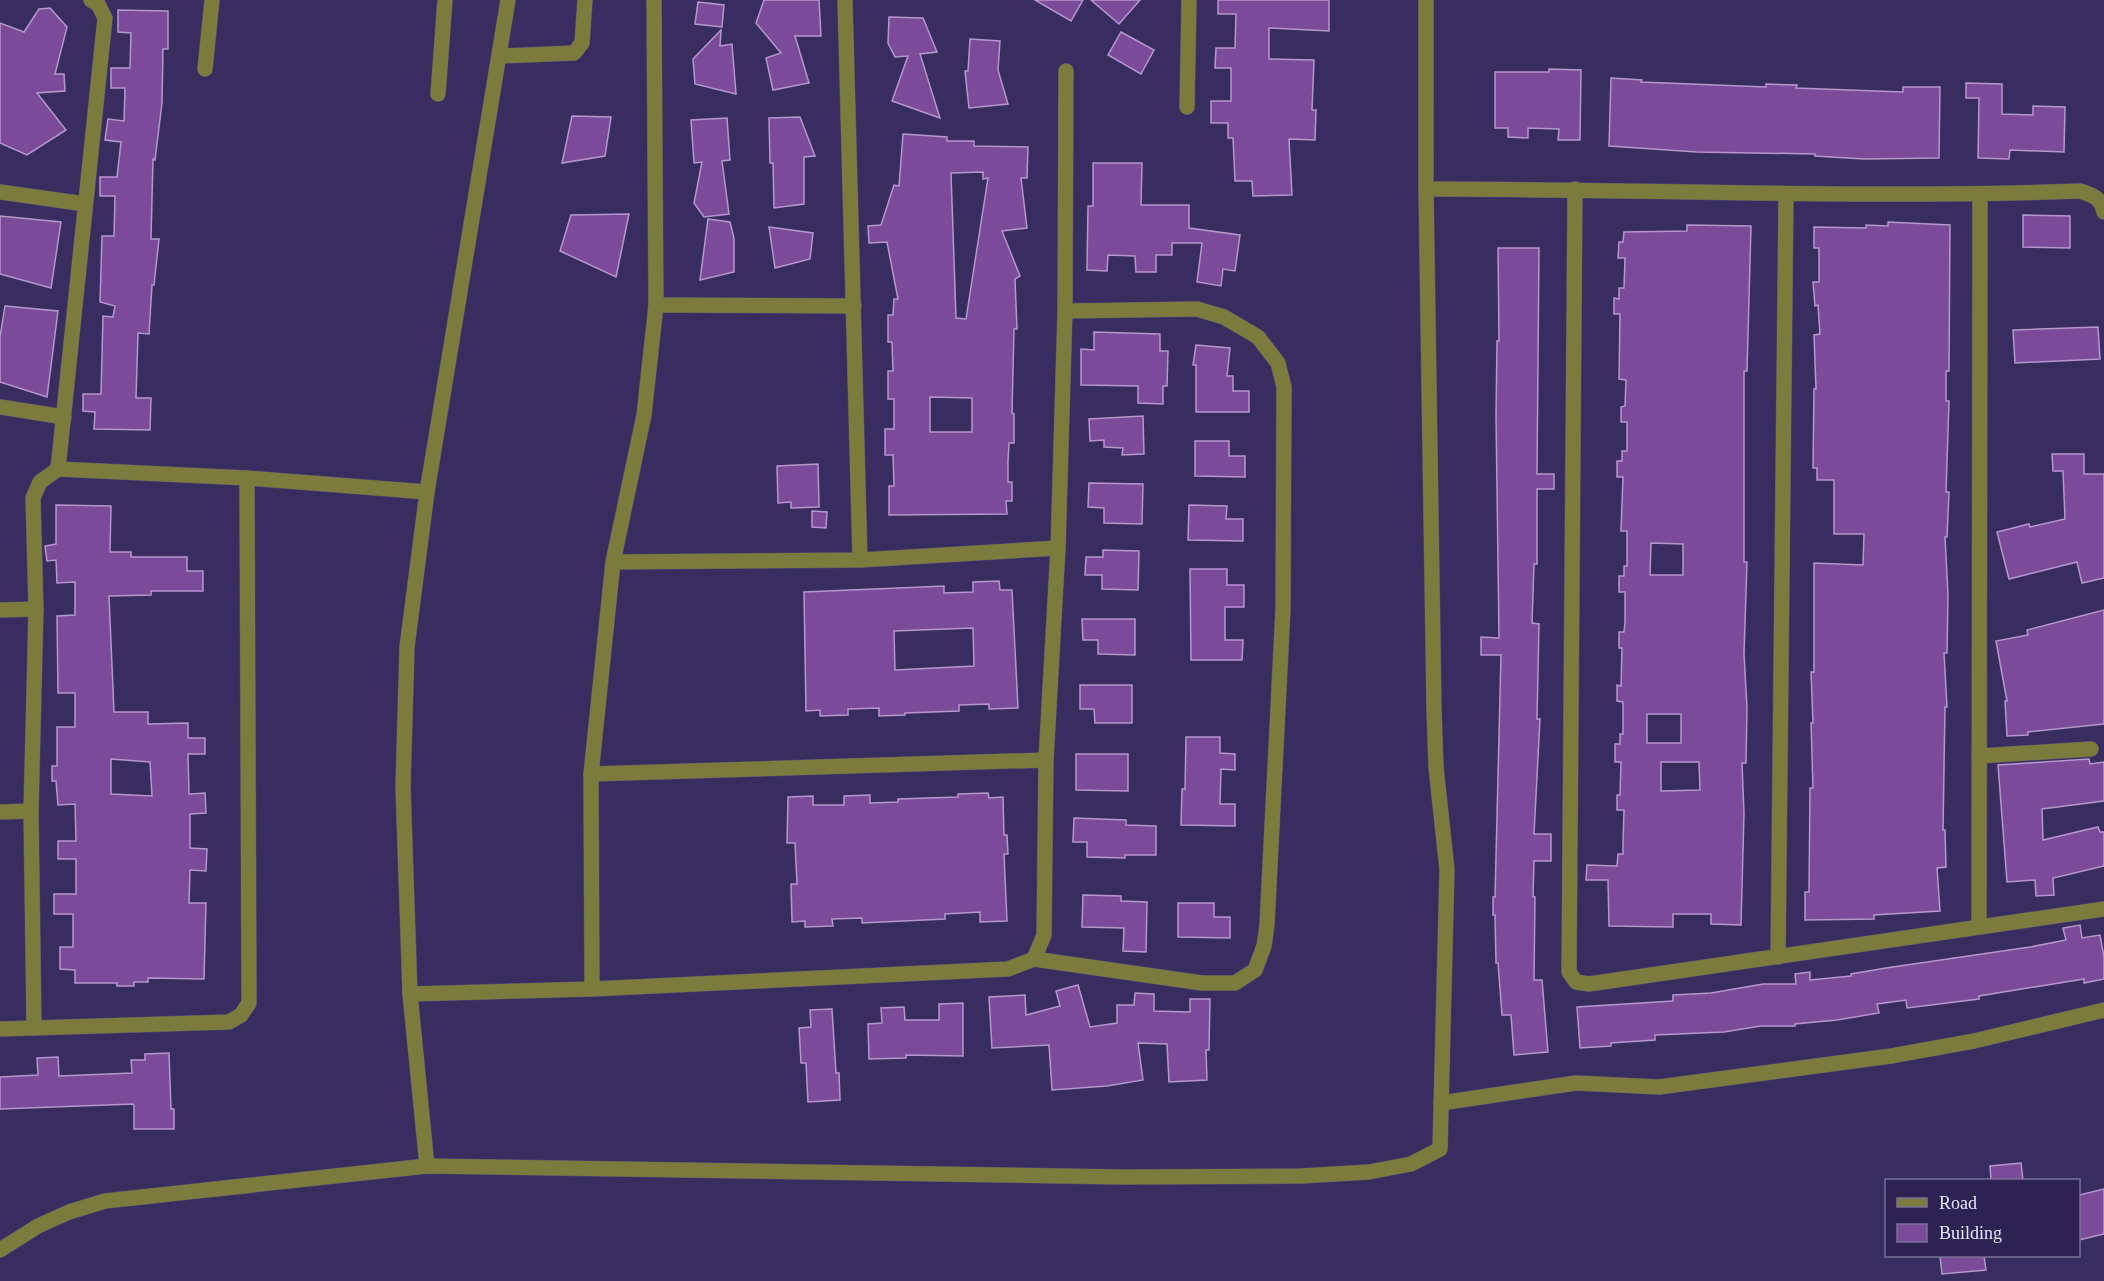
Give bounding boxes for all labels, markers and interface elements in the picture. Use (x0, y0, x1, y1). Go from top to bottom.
legend (1885, 1179, 2080, 1257)
text: Road (1939, 1193, 1977, 1213)
text: Building (1939, 1223, 2002, 1243)

